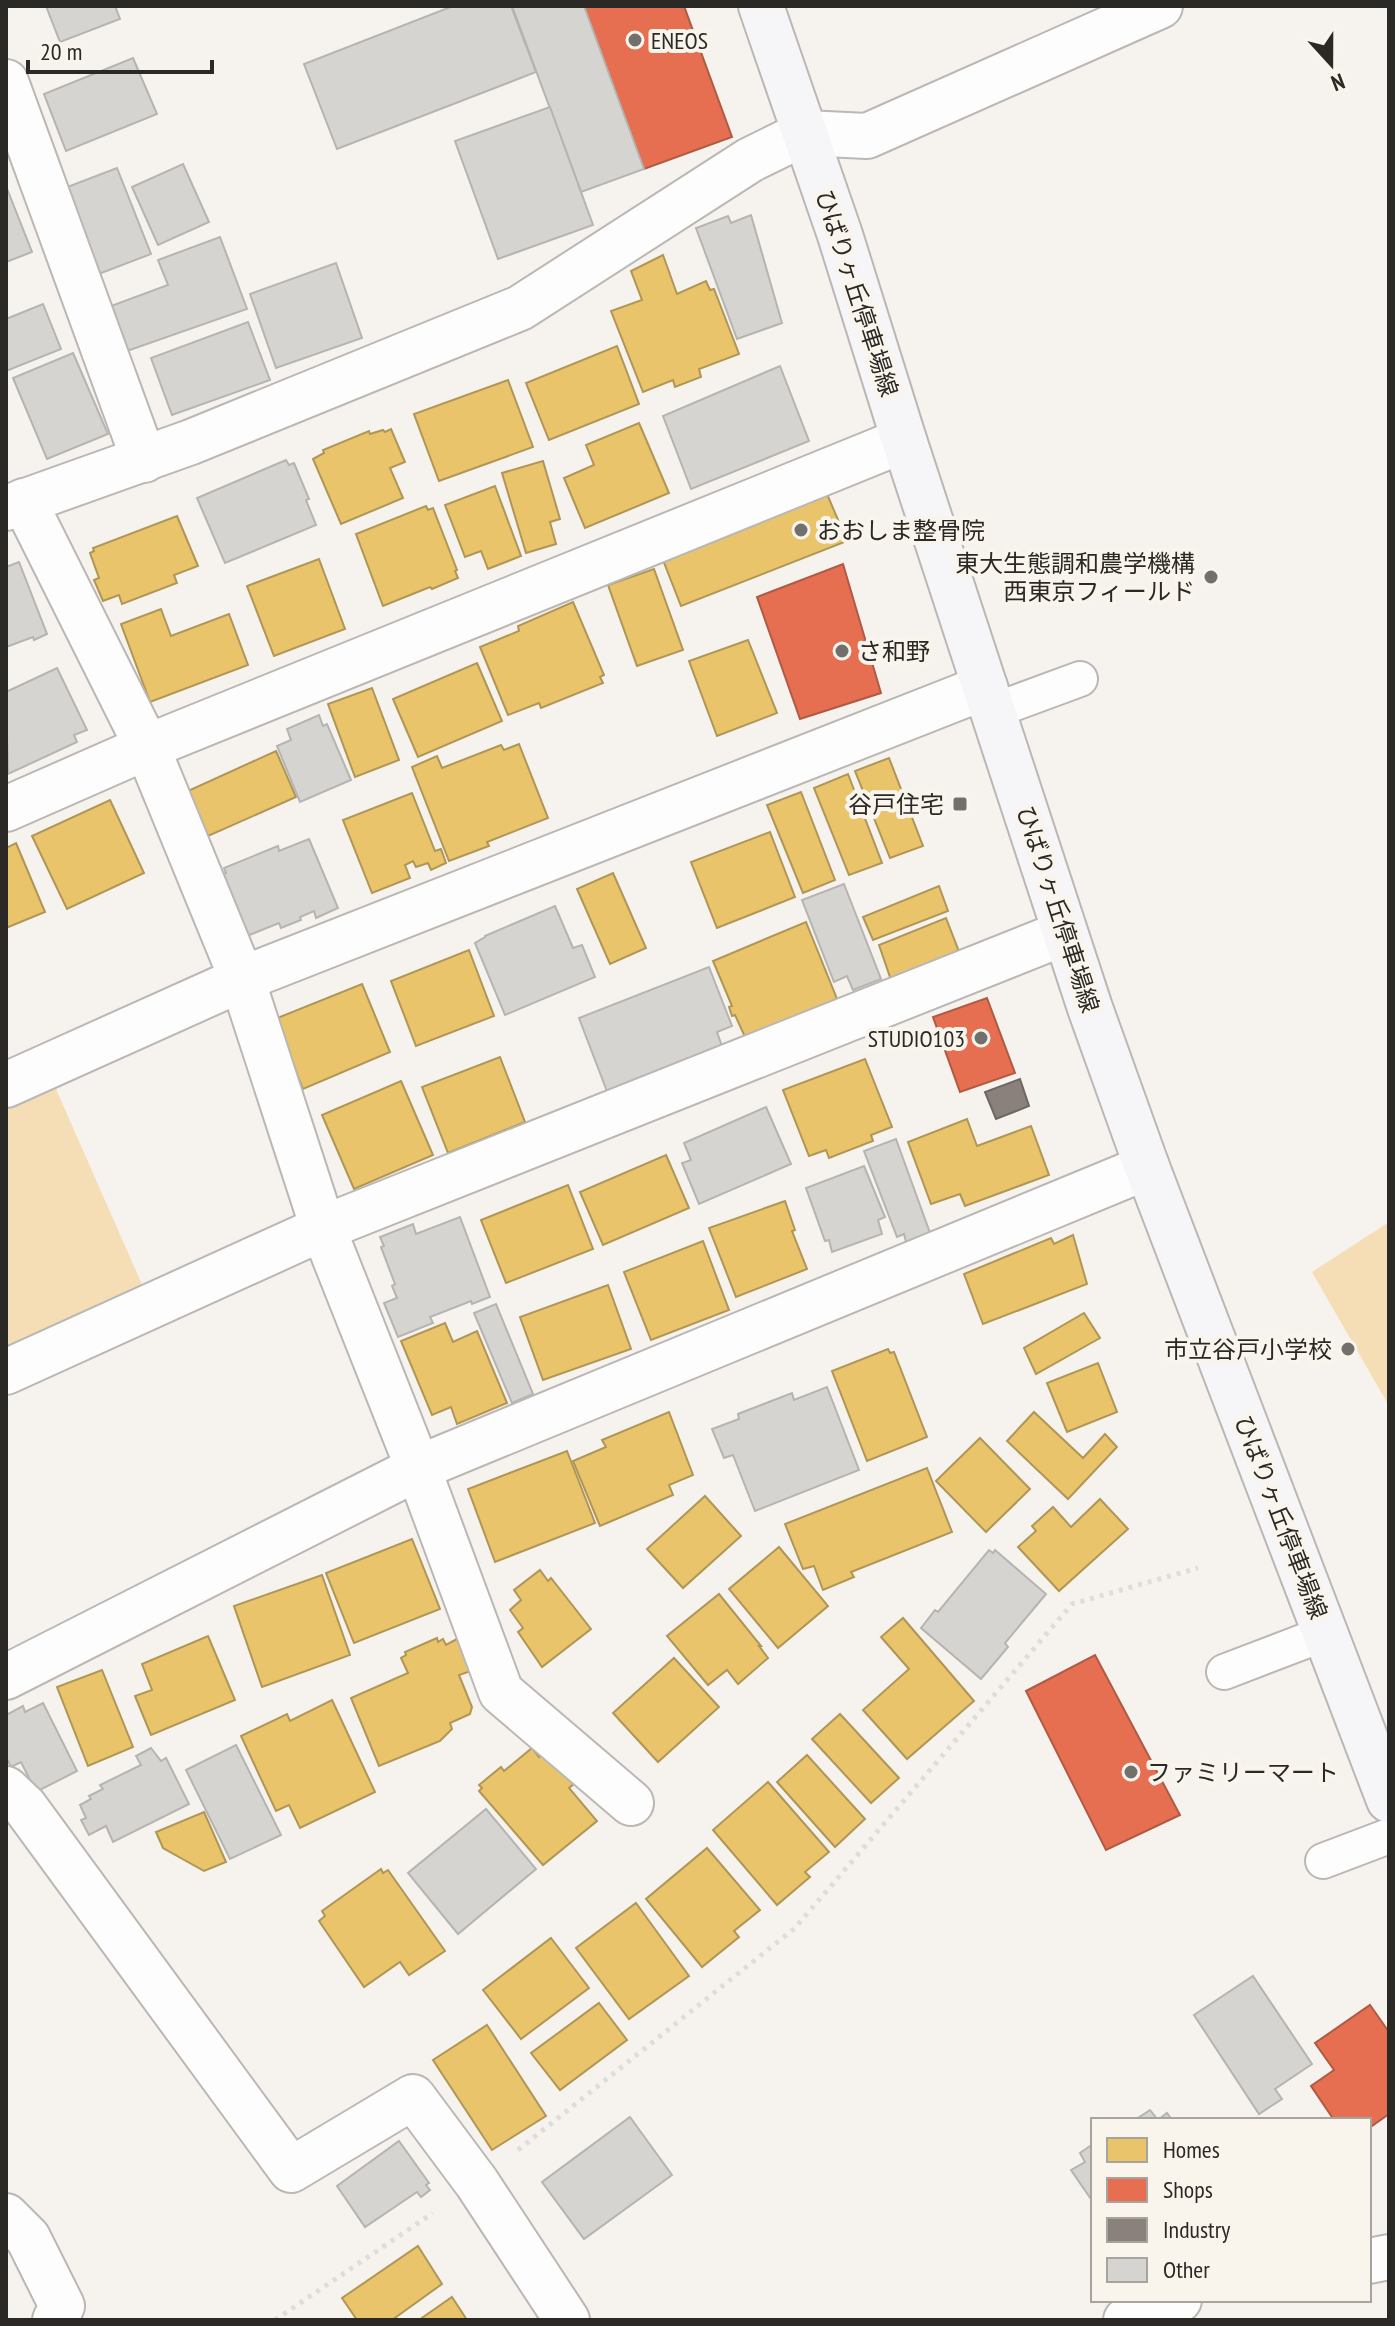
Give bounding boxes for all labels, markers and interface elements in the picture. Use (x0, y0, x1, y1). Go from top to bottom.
scale bar (28, 24, 212, 74)
north arrow (1291, 24, 1371, 104)
place label: ENEOS (651, 25, 708, 56)
marker: ENEOS (626, 31, 644, 49)
text: 20 m (40, 36, 82, 67)
text: N (1328, 67, 1349, 98)
street label: ひばりヶ丘停車場線 (809, 185, 905, 401)
place label: おおしま整骨院 (817, 515, 985, 546)
marker: おおしま整骨院 (792, 521, 810, 539)
place label: 東大生態調和農学機構 西東京フィールド (955, 548, 1195, 607)
marker: 東大生態調和農学機構 西東京フィールド (1202, 568, 1220, 586)
place label: さ和野 (858, 636, 930, 667)
marker: さ和野 (833, 642, 851, 660)
place label: 谷戸住宅 (848, 789, 944, 820)
marker: 谷戸住宅 (951, 795, 969, 813)
street label: ひばりヶ丘停車場線 (1010, 801, 1106, 1017)
place label: STUDIO103 (868, 1023, 965, 1054)
marker: STUDIO103 (972, 1029, 990, 1047)
place label: 市立谷戸小学校 (1164, 1334, 1332, 1365)
marker: 市立谷戸小学校 (1339, 1340, 1357, 1358)
street label: ひばりヶ丘停車場線 (1228, 1411, 1334, 1623)
place label: ファミリーマート (1147, 1757, 1339, 1788)
marker: ファミリーマート (1122, 1763, 1140, 1781)
legend (1091, 2118, 1371, 2302)
text: Homes (1163, 2134, 1220, 2165)
text: Shops (1163, 2174, 1213, 2205)
text: Industry (1163, 2214, 1230, 2245)
text: Other (1163, 2254, 1210, 2285)

